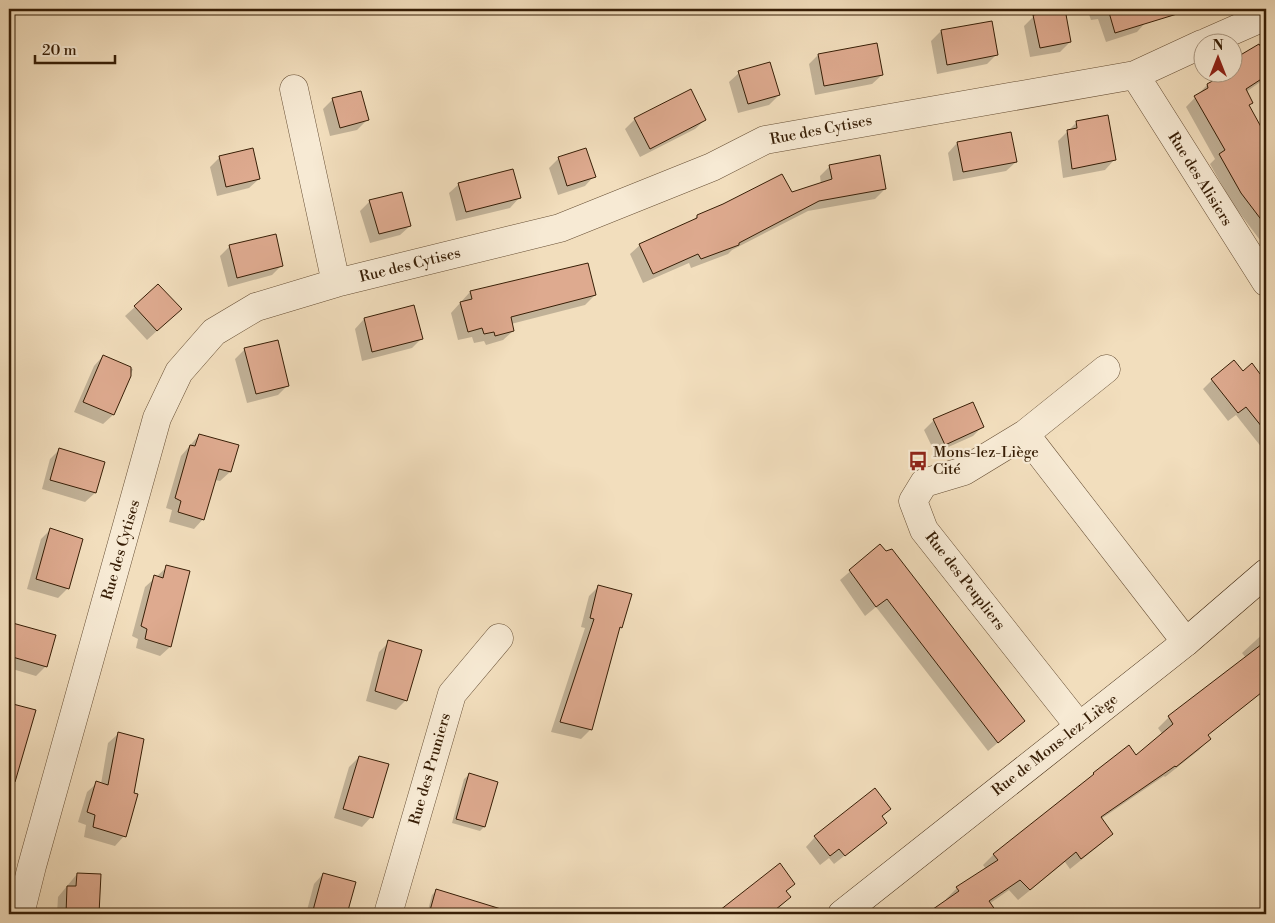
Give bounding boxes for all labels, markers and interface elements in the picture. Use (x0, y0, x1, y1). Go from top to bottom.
scale bar (35, 32, 115, 64)
north arrow (1192, 32, 1242, 82)
text: N (1212, 37, 1224, 55)
text: 20 m (42, 41, 77, 60)
street label: Rue des Cytises (768, 111, 874, 149)
street label: Rue des Alisiers (1164, 129, 1236, 229)
street label: Rue des Cytises (357, 243, 463, 287)
place label: Mons-lez-Liège Cité (933, 443, 1039, 479)
bus stop icon: Mons-lez-Liège Cité (907, 450, 929, 472)
street label: Rue des Cytises (98, 498, 144, 602)
street label: Rue des Peupliers (921, 528, 1009, 634)
street label: Rue de Mons-lez-Liège (988, 690, 1122, 800)
street label: Rue des Pruniers (405, 711, 455, 827)

